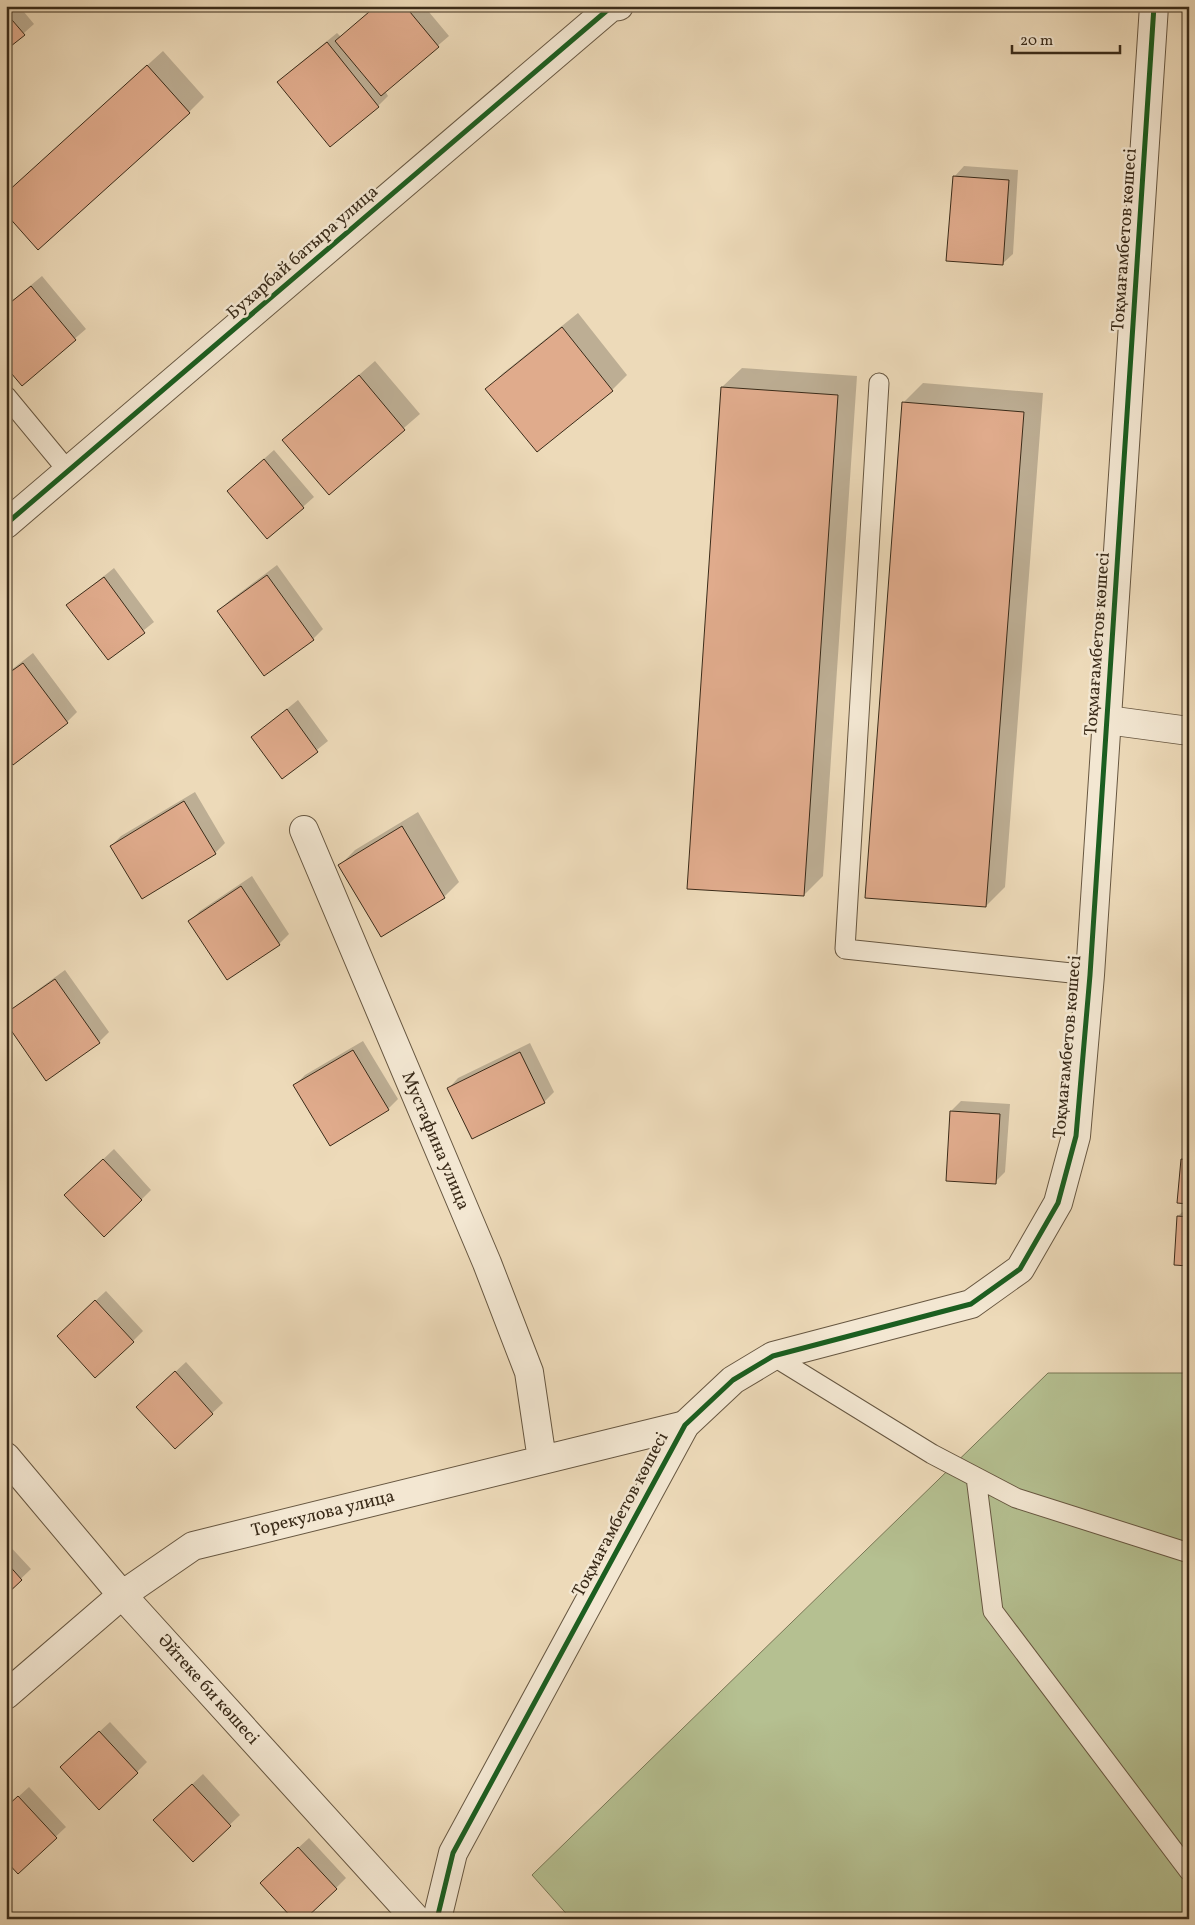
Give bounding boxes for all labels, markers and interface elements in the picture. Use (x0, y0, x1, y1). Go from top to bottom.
scale bar (1012, 22, 1120, 54)
text: 20 m (1020, 31, 1053, 52)
street label: Тоқмағамбетов көшесі (1106, 147, 1144, 333)
street label: Бухарбай батыра улица (222, 180, 384, 326)
street label: Тоқмағамбетов көшесі (1079, 551, 1117, 737)
street label: Тоқмағамбетов көшесі (1048, 954, 1088, 1140)
street label: Мустафина улица (395, 1068, 475, 1214)
street label: Тоқмағамбетов көшесі (567, 1428, 675, 1602)
street label: Торекулова улица (249, 1484, 397, 1544)
street label: Әйтеке би көшесі (151, 1629, 265, 1751)

